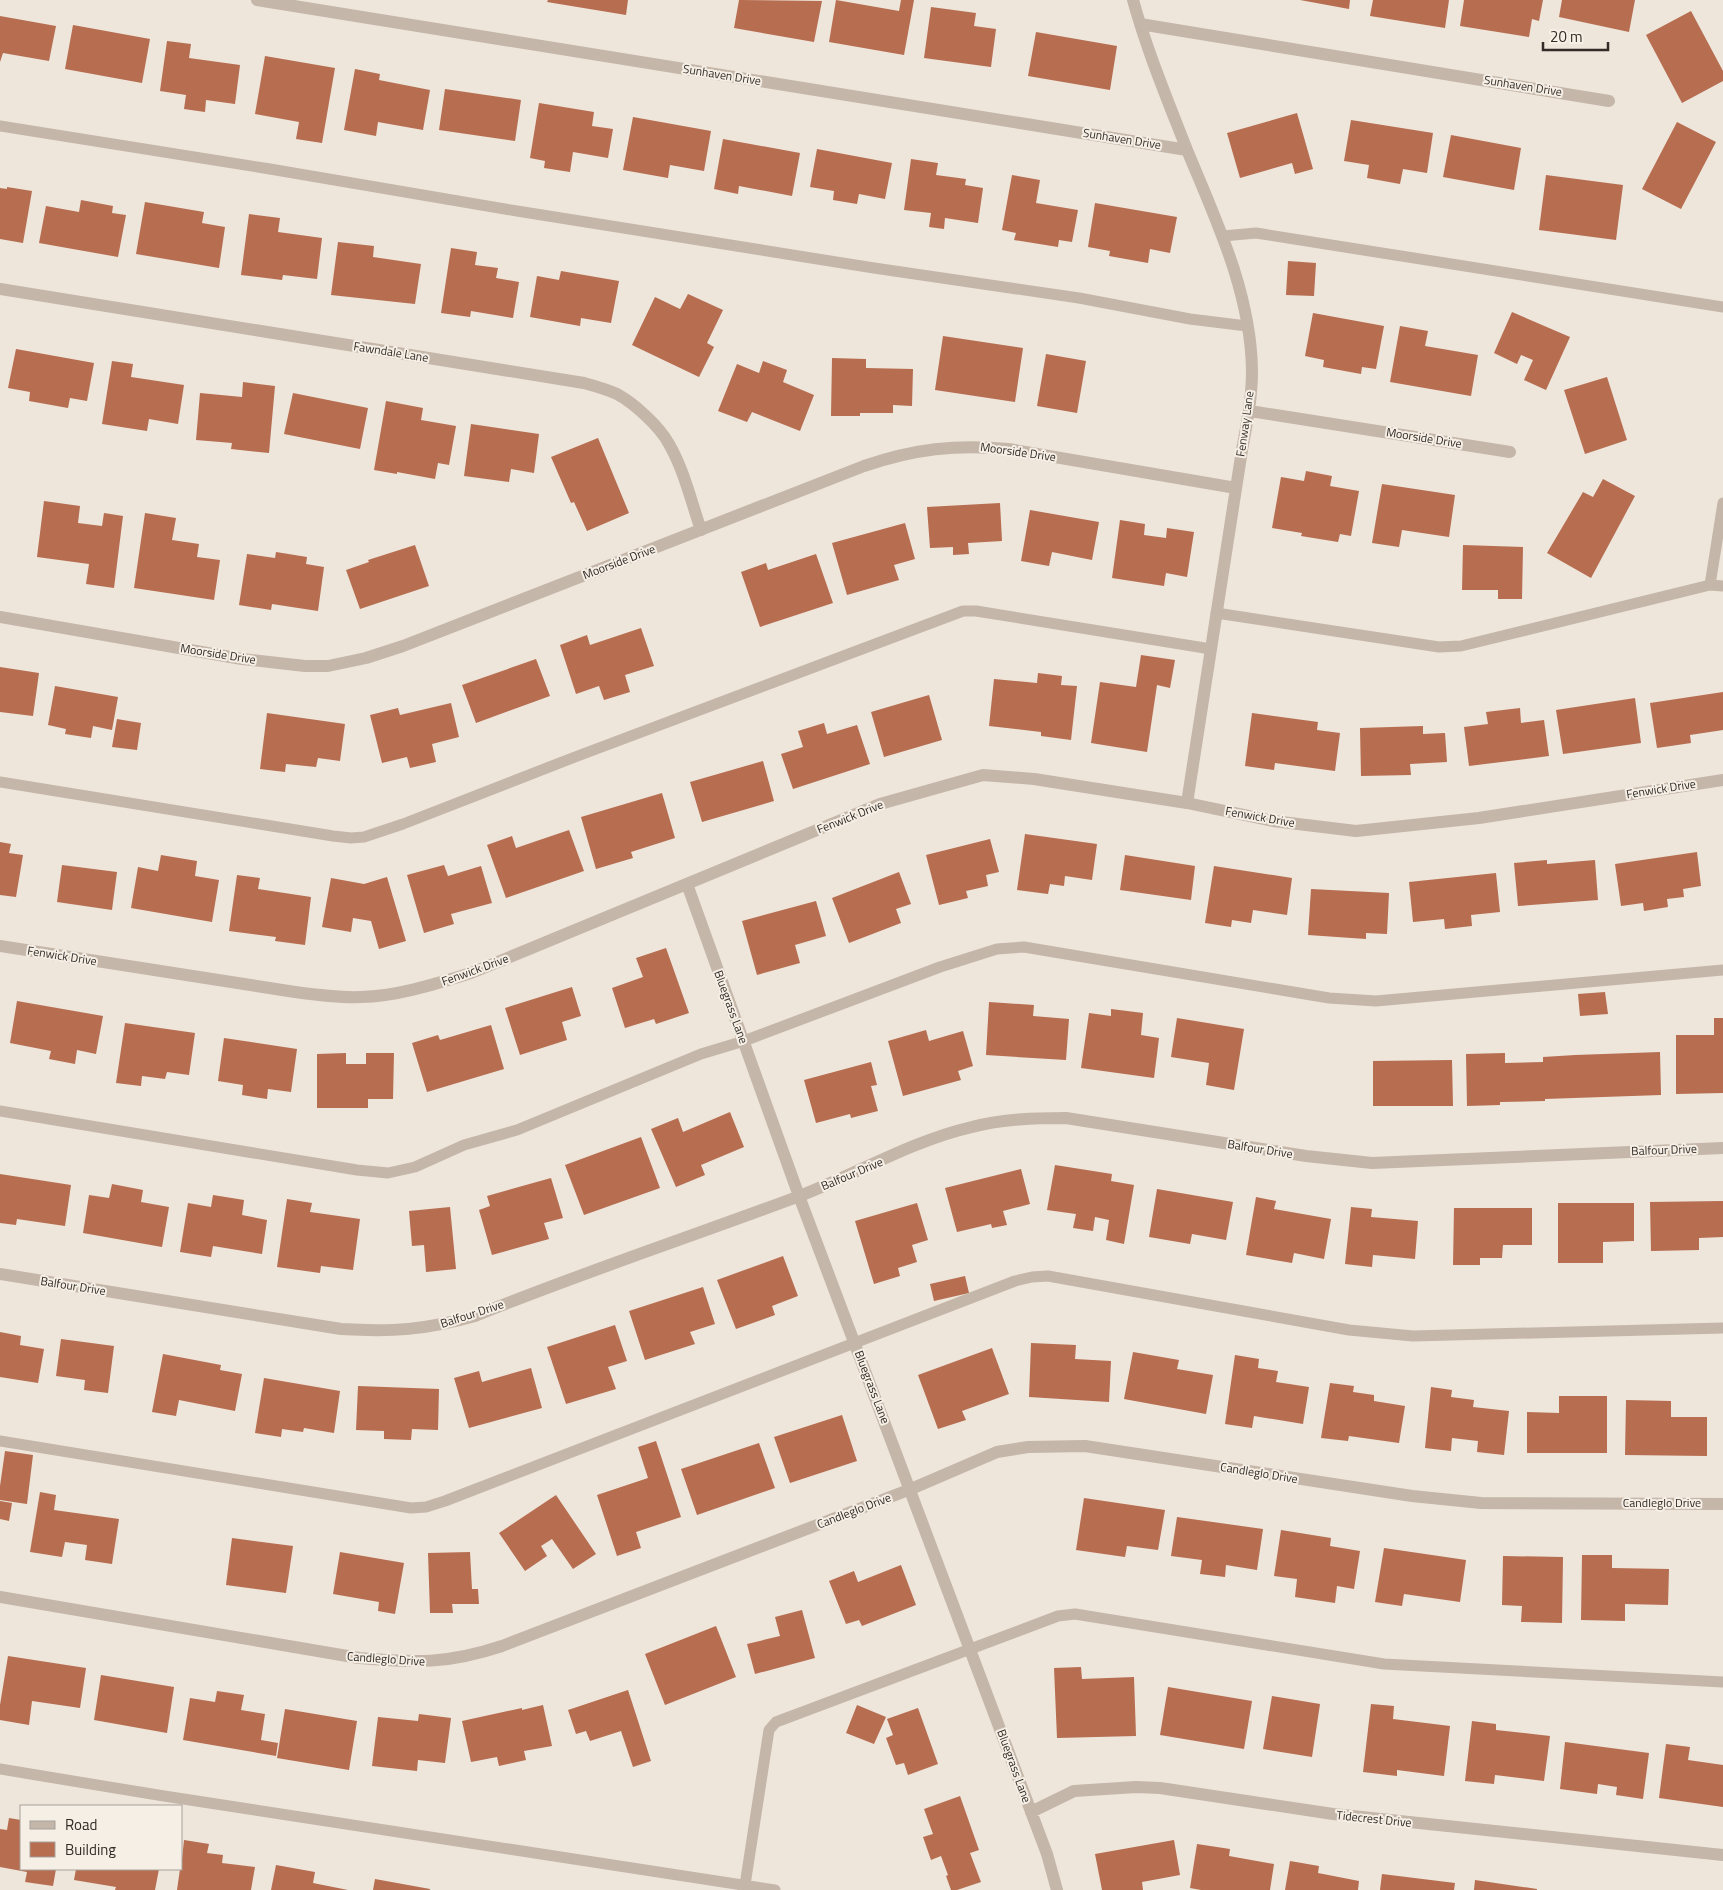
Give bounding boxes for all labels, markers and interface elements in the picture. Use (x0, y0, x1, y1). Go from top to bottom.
scale bar (1543, 20, 1608, 52)
text: 20 m (1550, 25, 1583, 48)
street label: Sunhaven Drive (682, 59, 762, 90)
street label: Sunhaven Drive (1483, 70, 1563, 101)
street label: Sunhaven Drive (1082, 123, 1162, 154)
street label: Fawndale Lane (352, 336, 430, 367)
street label: Fenway Lane (1230, 390, 1259, 458)
street label: Moorside Drive (1385, 422, 1463, 453)
street label: Moorside Drive (979, 437, 1057, 466)
street label: Moorside Drive (580, 539, 658, 584)
street label: Moorside Drive (179, 638, 257, 669)
street label: Fenwick Drive (1625, 774, 1697, 803)
street label: Fenwick Drive (814, 795, 886, 838)
street label: Fenwick Drive (1224, 801, 1296, 832)
street label: Fenwick Drive (26, 941, 98, 970)
street label: Fenwick Drive (439, 949, 511, 990)
street label: Bluegrass Lane (709, 967, 754, 1046)
street label: Balfour Drive (1226, 1134, 1294, 1163)
street label: Balfour Drive (1631, 1139, 1697, 1160)
street label: Balfour Drive (818, 1152, 886, 1195)
street label: Balfour Drive (39, 1271, 107, 1300)
street label: Balfour Drive (438, 1294, 506, 1333)
street label: Bluegrass Lane (850, 1347, 895, 1426)
street label: Candleglo Drive (1219, 1457, 1299, 1488)
street label: Candleglo Drive (814, 1488, 894, 1533)
street label: Candleglo Drive (1623, 1493, 1701, 1512)
street label: Candleglo Drive (346, 1646, 426, 1671)
street label: Bluegrass Lane (992, 1726, 1037, 1805)
legend (20, 1805, 182, 1870)
street label: Tidecrest Drive (1336, 1805, 1413, 1832)
text: Road (65, 1813, 97, 1836)
text: Building (65, 1838, 116, 1861)

